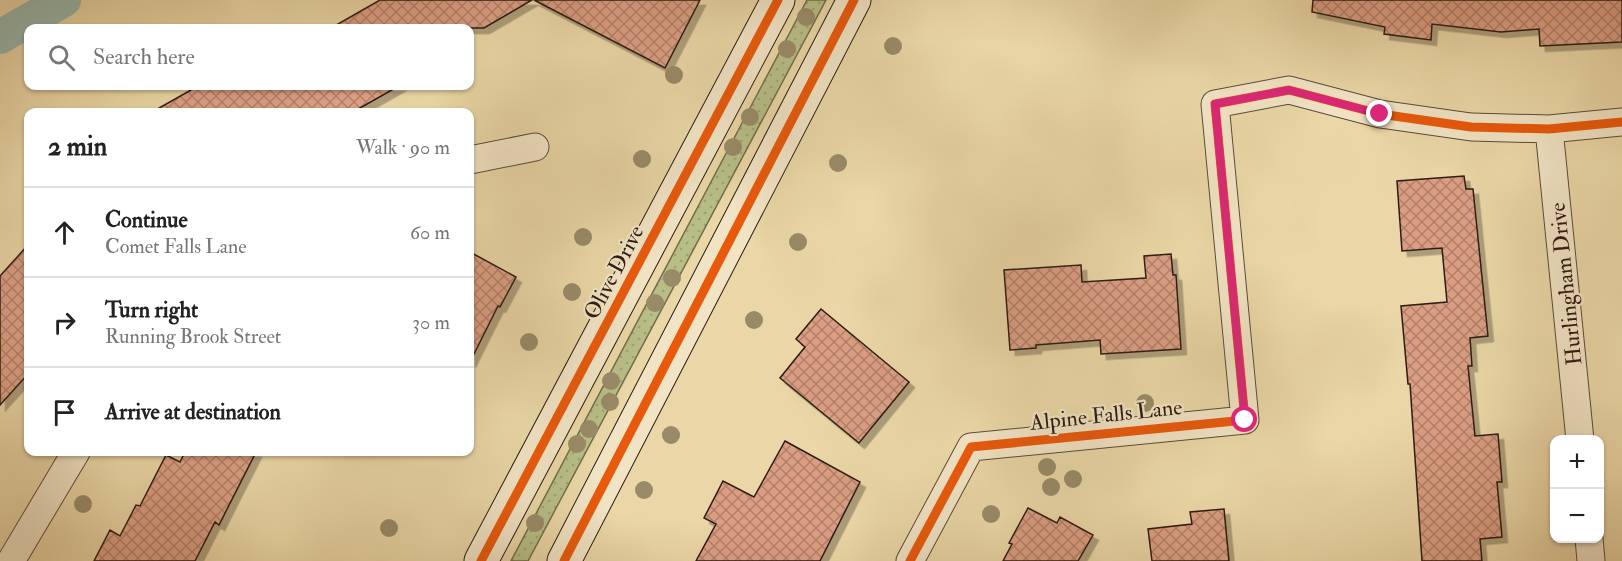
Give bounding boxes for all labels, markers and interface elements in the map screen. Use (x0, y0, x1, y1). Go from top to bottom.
search box (24, 24, 474, 90)
icon: search (45, 41, 78, 74)
text: Search here (93, 43, 195, 71)
route end (1366, 100, 1392, 126)
text: 2 min (48, 131, 107, 163)
text: Walk · 90 m (356, 135, 450, 160)
street label: Hurlingham Drive (1544, 201, 1588, 367)
text: Continue (105, 206, 188, 234)
icon: ahead (48, 216, 81, 249)
text: 60 m (410, 220, 450, 245)
street label: Olive Drive (577, 221, 650, 324)
text: Comet Falls Lane (105, 234, 247, 259)
text: Turn right (105, 296, 198, 324)
icon: right (48, 306, 81, 339)
text: 30 m (412, 310, 450, 335)
text: Running Brook Street (105, 324, 281, 349)
street label: Alpine Falls Lane (1028, 393, 1184, 438)
icon: arrive (48, 396, 81, 429)
text: Arrive at destination (105, 398, 281, 426)
route start (1231, 406, 1257, 432)
map controls (1550, 435, 1604, 543)
button: + (1550, 435, 1604, 489)
button: − (1550, 489, 1604, 543)

